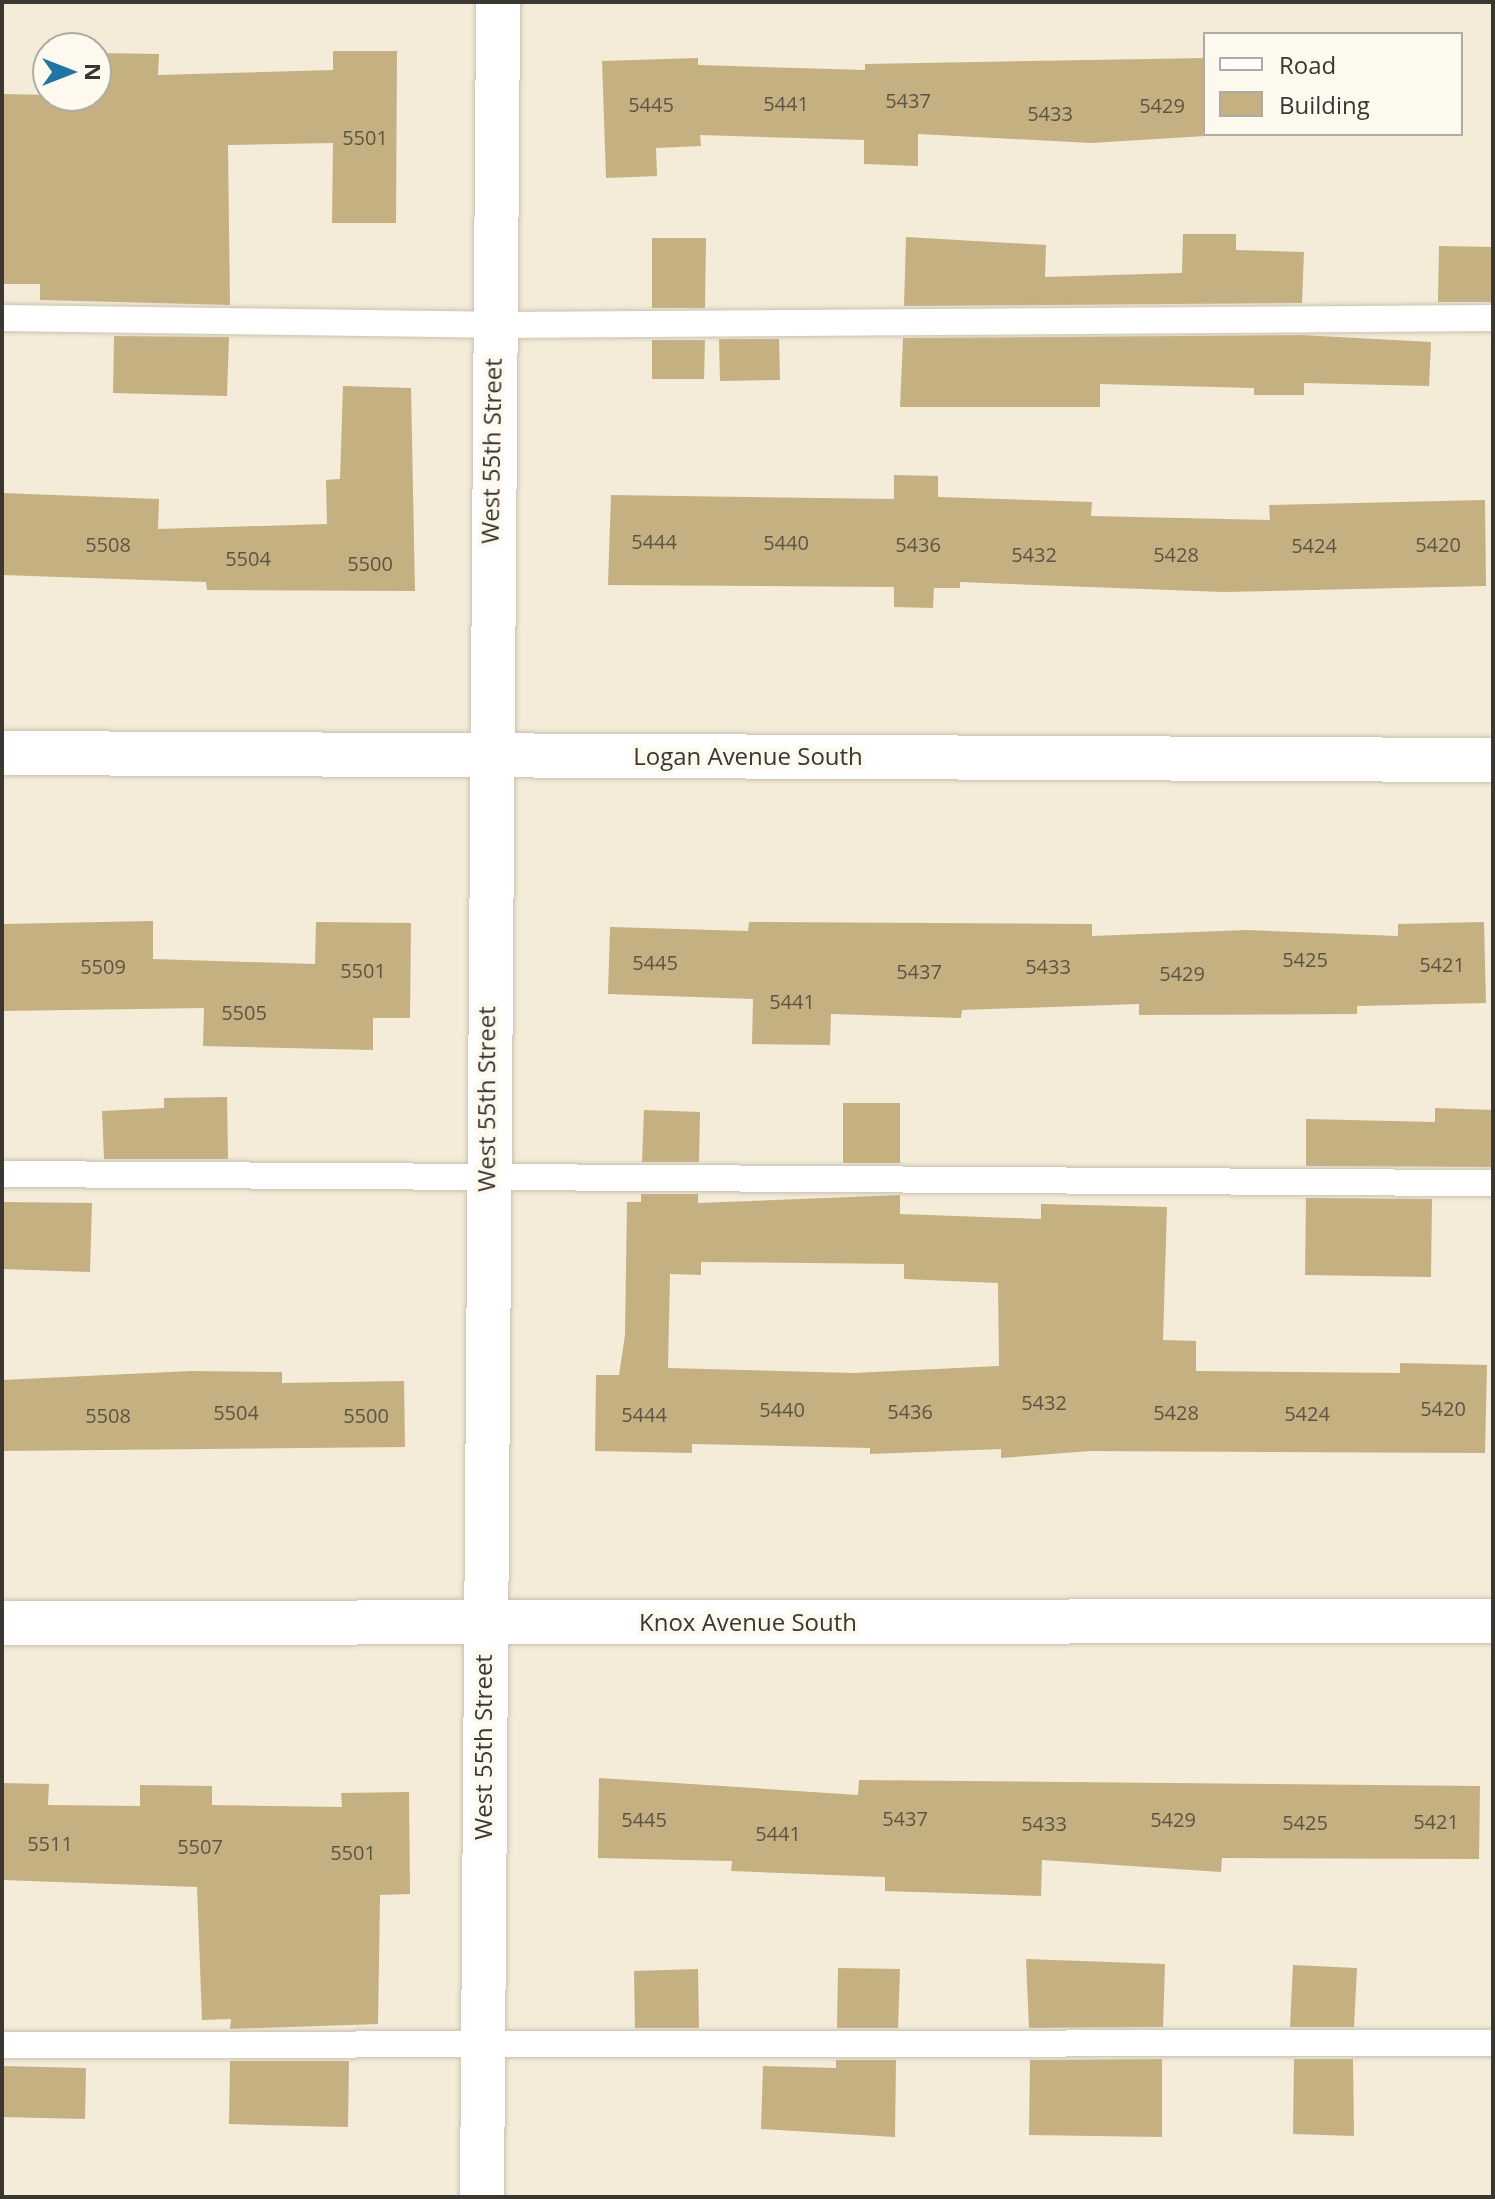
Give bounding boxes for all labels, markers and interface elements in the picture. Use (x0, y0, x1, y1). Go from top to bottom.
north arrow (32, 32, 112, 112)
legend (1203, 32, 1463, 136)
text: Road (1279, 48, 1336, 81)
text: N (79, 63, 109, 81)
house number: 5437 (885, 88, 931, 112)
text: Building (1279, 88, 1370, 121)
house number: 5441 (763, 91, 809, 115)
house number: 5445 (628, 92, 674, 116)
house number: 5429 (1139, 93, 1185, 117)
house number: 5433 (1027, 101, 1073, 125)
house number: 5501 (342, 125, 388, 149)
street label: West 55th Street (475, 358, 507, 544)
house number: 5444 (631, 529, 677, 553)
house number: 5440 (763, 530, 809, 554)
house number: 5508 (85, 532, 131, 556)
house number: 5436 (895, 532, 941, 556)
house number: 5420 (1415, 532, 1461, 556)
house number: 5424 (1291, 533, 1337, 557)
house number: 5432 (1011, 542, 1057, 566)
house number: 5428 (1153, 542, 1199, 566)
house number: 5504 (225, 546, 271, 570)
house number: 5500 (347, 551, 393, 575)
street label: Logan Avenue South (633, 742, 863, 770)
house number: 5425 (1282, 947, 1328, 971)
house number: 5445 (632, 950, 678, 974)
house number: 5421 (1419, 952, 1465, 976)
house number: 5509 (80, 954, 126, 978)
house number: 5433 (1025, 954, 1071, 978)
house number: 5501 (340, 958, 386, 982)
house number: 5437 (896, 959, 942, 983)
house number: 5429 (1159, 961, 1205, 985)
house number: 5441 (769, 989, 815, 1013)
house number: 5505 (221, 1000, 267, 1024)
street label: West 55th Street (472, 1006, 500, 1192)
house number: 5432 (1021, 1390, 1067, 1414)
house number: 5420 (1420, 1396, 1466, 1420)
house number: 5440 (759, 1397, 805, 1421)
house number: 5436 (887, 1399, 933, 1423)
house number: 5504 (213, 1400, 259, 1424)
house number: 5428 (1153, 1400, 1199, 1424)
house number: 5424 (1284, 1401, 1330, 1425)
house number: 5444 (621, 1402, 667, 1426)
house number: 5508 (85, 1403, 131, 1427)
house number: 5500 (343, 1403, 389, 1427)
street label: Knox Avenue South (639, 1608, 857, 1636)
street label: West 55th Street (469, 1654, 497, 1840)
house number: 5437 (882, 1806, 928, 1830)
house number: 5445 (621, 1807, 667, 1831)
house number: 5429 (1150, 1807, 1196, 1831)
house number: 5421 (1413, 1809, 1459, 1833)
house number: 5425 (1282, 1810, 1328, 1834)
house number: 5433 (1021, 1811, 1067, 1835)
house number: 5441 (755, 1821, 801, 1845)
house number: 5511 (27, 1831, 73, 1855)
house number: 5507 (177, 1834, 223, 1858)
house number: 5501 (330, 1840, 376, 1864)

